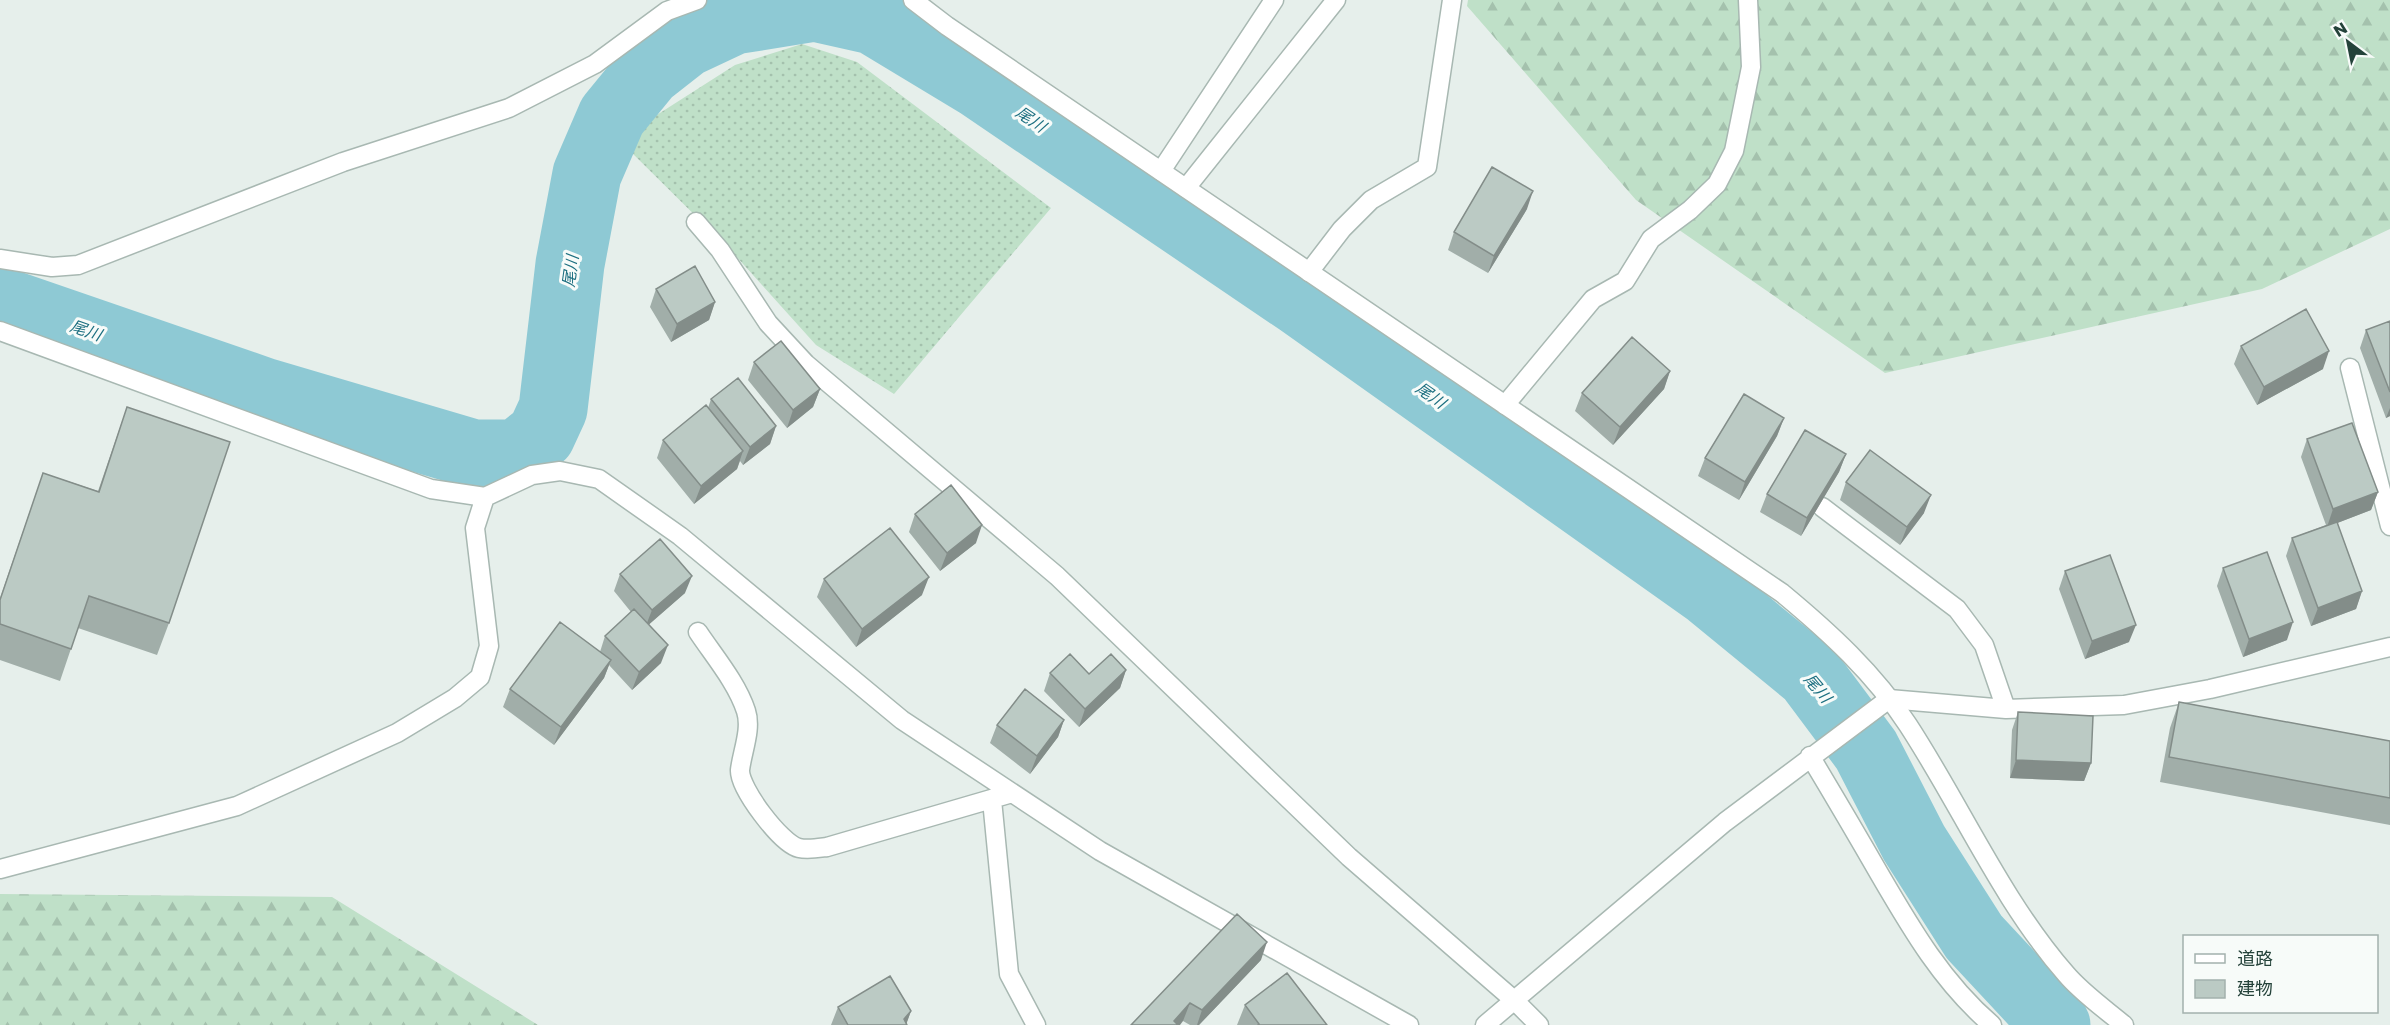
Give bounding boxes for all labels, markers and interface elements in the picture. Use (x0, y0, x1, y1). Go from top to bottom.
north arrow (2318, 12, 2378, 72)
text: N (2329, 17, 2352, 43)
water label: 尾川 (1011, 101, 1052, 139)
water label: 尾川 (557, 252, 584, 289)
water label: 尾川 (67, 314, 107, 347)
water label: 尾川 (1411, 377, 1452, 415)
water label: 尾川 (1799, 669, 1838, 709)
legend (2183, 935, 2378, 1013)
text: 道路 (2237, 946, 2273, 971)
text: 建物 (2237, 976, 2273, 1001)

